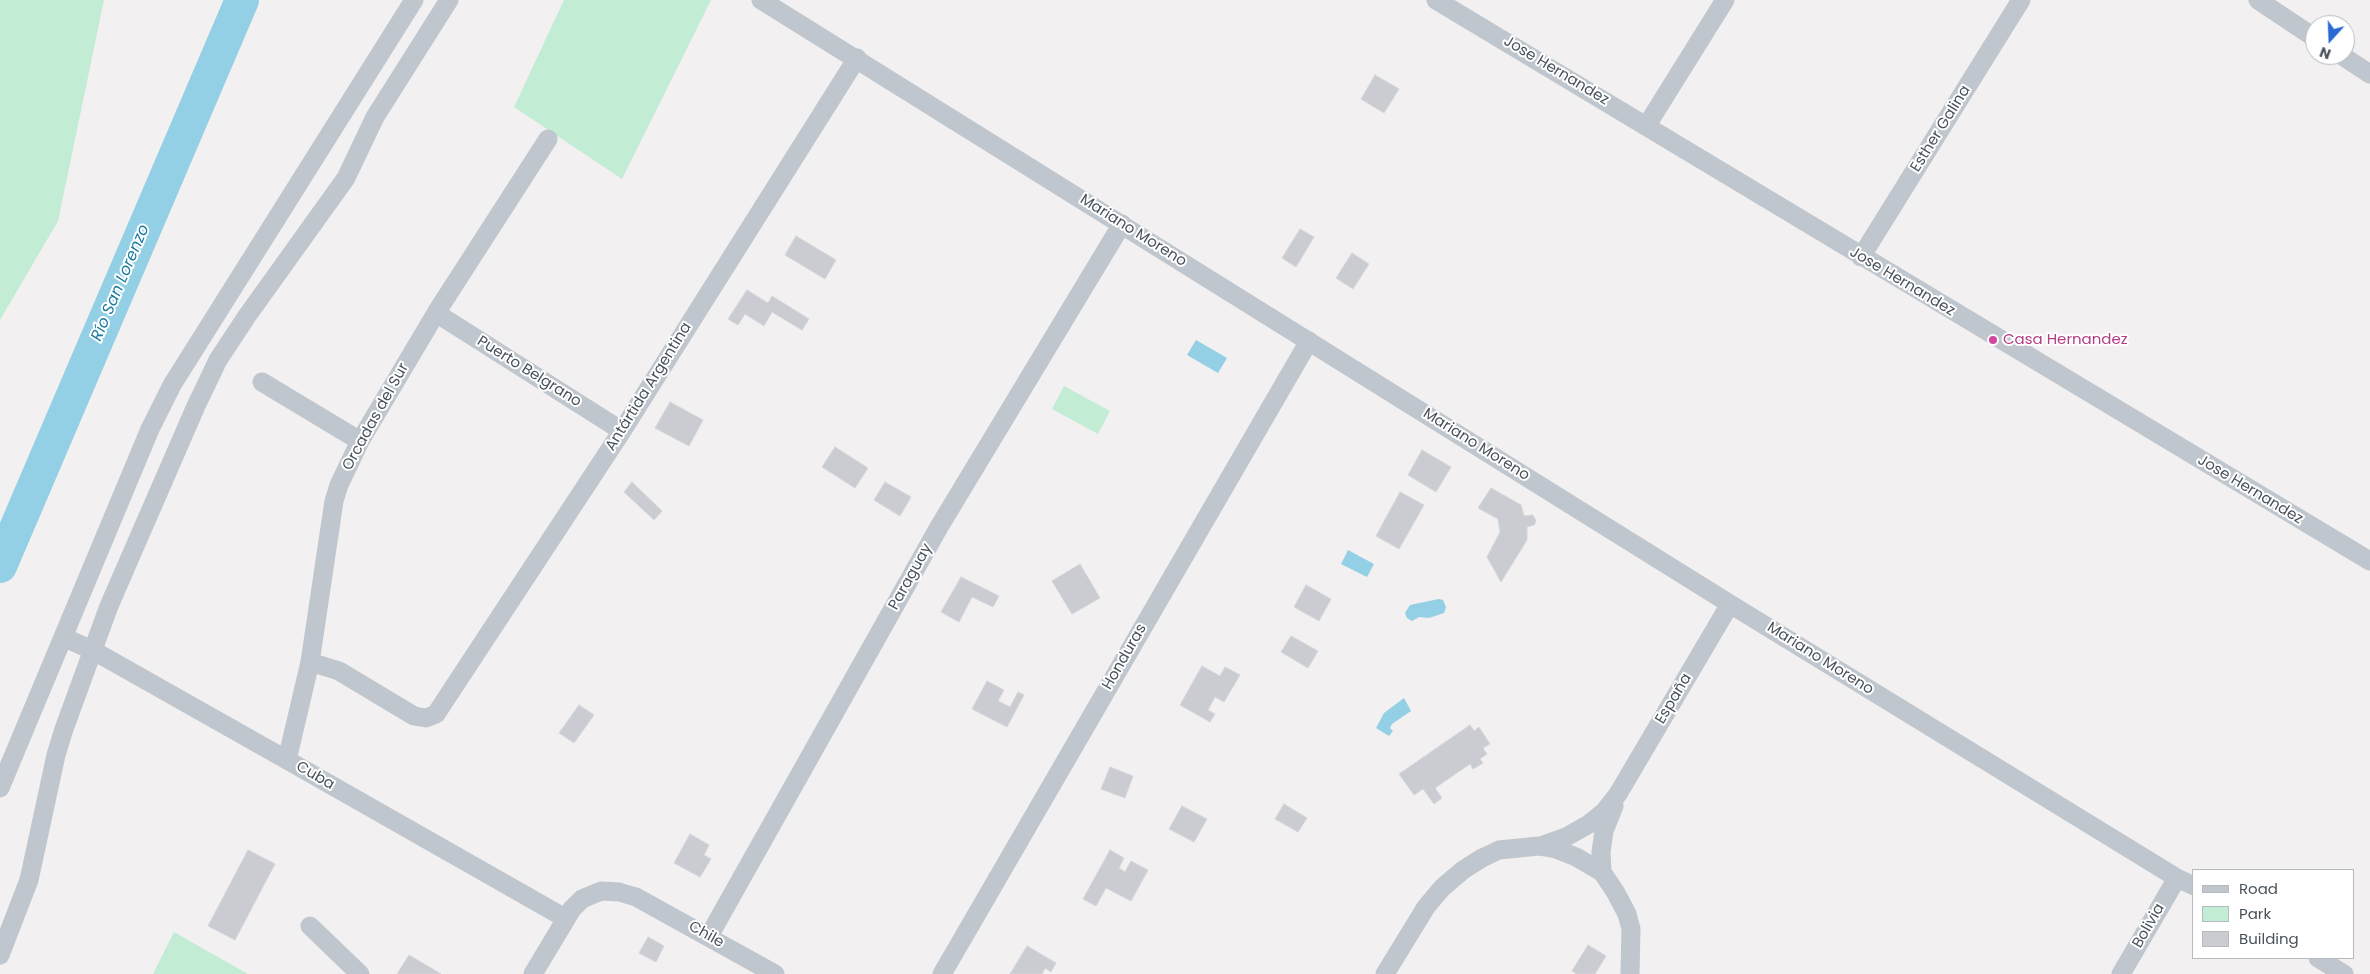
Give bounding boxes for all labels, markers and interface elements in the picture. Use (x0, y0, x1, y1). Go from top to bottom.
north arrow (2305, 15, 2355, 65)
street label: Jose Hernandez (1500, 32, 1612, 110)
text: N (2317, 42, 2334, 64)
street label: Esther Galina (1907, 83, 1975, 175)
street label: Mariano Moreno (1076, 191, 1190, 271)
water label: Río San Lorenzo (88, 222, 154, 344)
street label: Jose Hernandez (1846, 243, 1958, 321)
street label: Antártida Argentina (602, 319, 696, 455)
place label: Casa Hernandez (2003, 331, 2128, 349)
street label: Puerto Belgrano (474, 333, 584, 411)
marker: Casa Hernandez (1987, 334, 1999, 346)
street label: Orcadas del Sur (339, 360, 413, 474)
street label: Mariano Moreno (1419, 405, 1533, 485)
street label: Jose Hernandez (2194, 451, 2306, 529)
street label: Paraguay (885, 541, 937, 613)
street label: Mariano Moreno (1763, 619, 1877, 699)
street label: Honduras (1099, 621, 1151, 693)
street label: España (1652, 671, 1696, 727)
street label: Cuba (293, 758, 337, 794)
legend (2192, 869, 2355, 959)
text: Road (2239, 878, 2278, 899)
street label: Bolivia (2129, 901, 2169, 951)
text: Park (2239, 903, 2271, 924)
street label: Chile (685, 918, 727, 952)
text: Building (2239, 928, 2299, 949)

